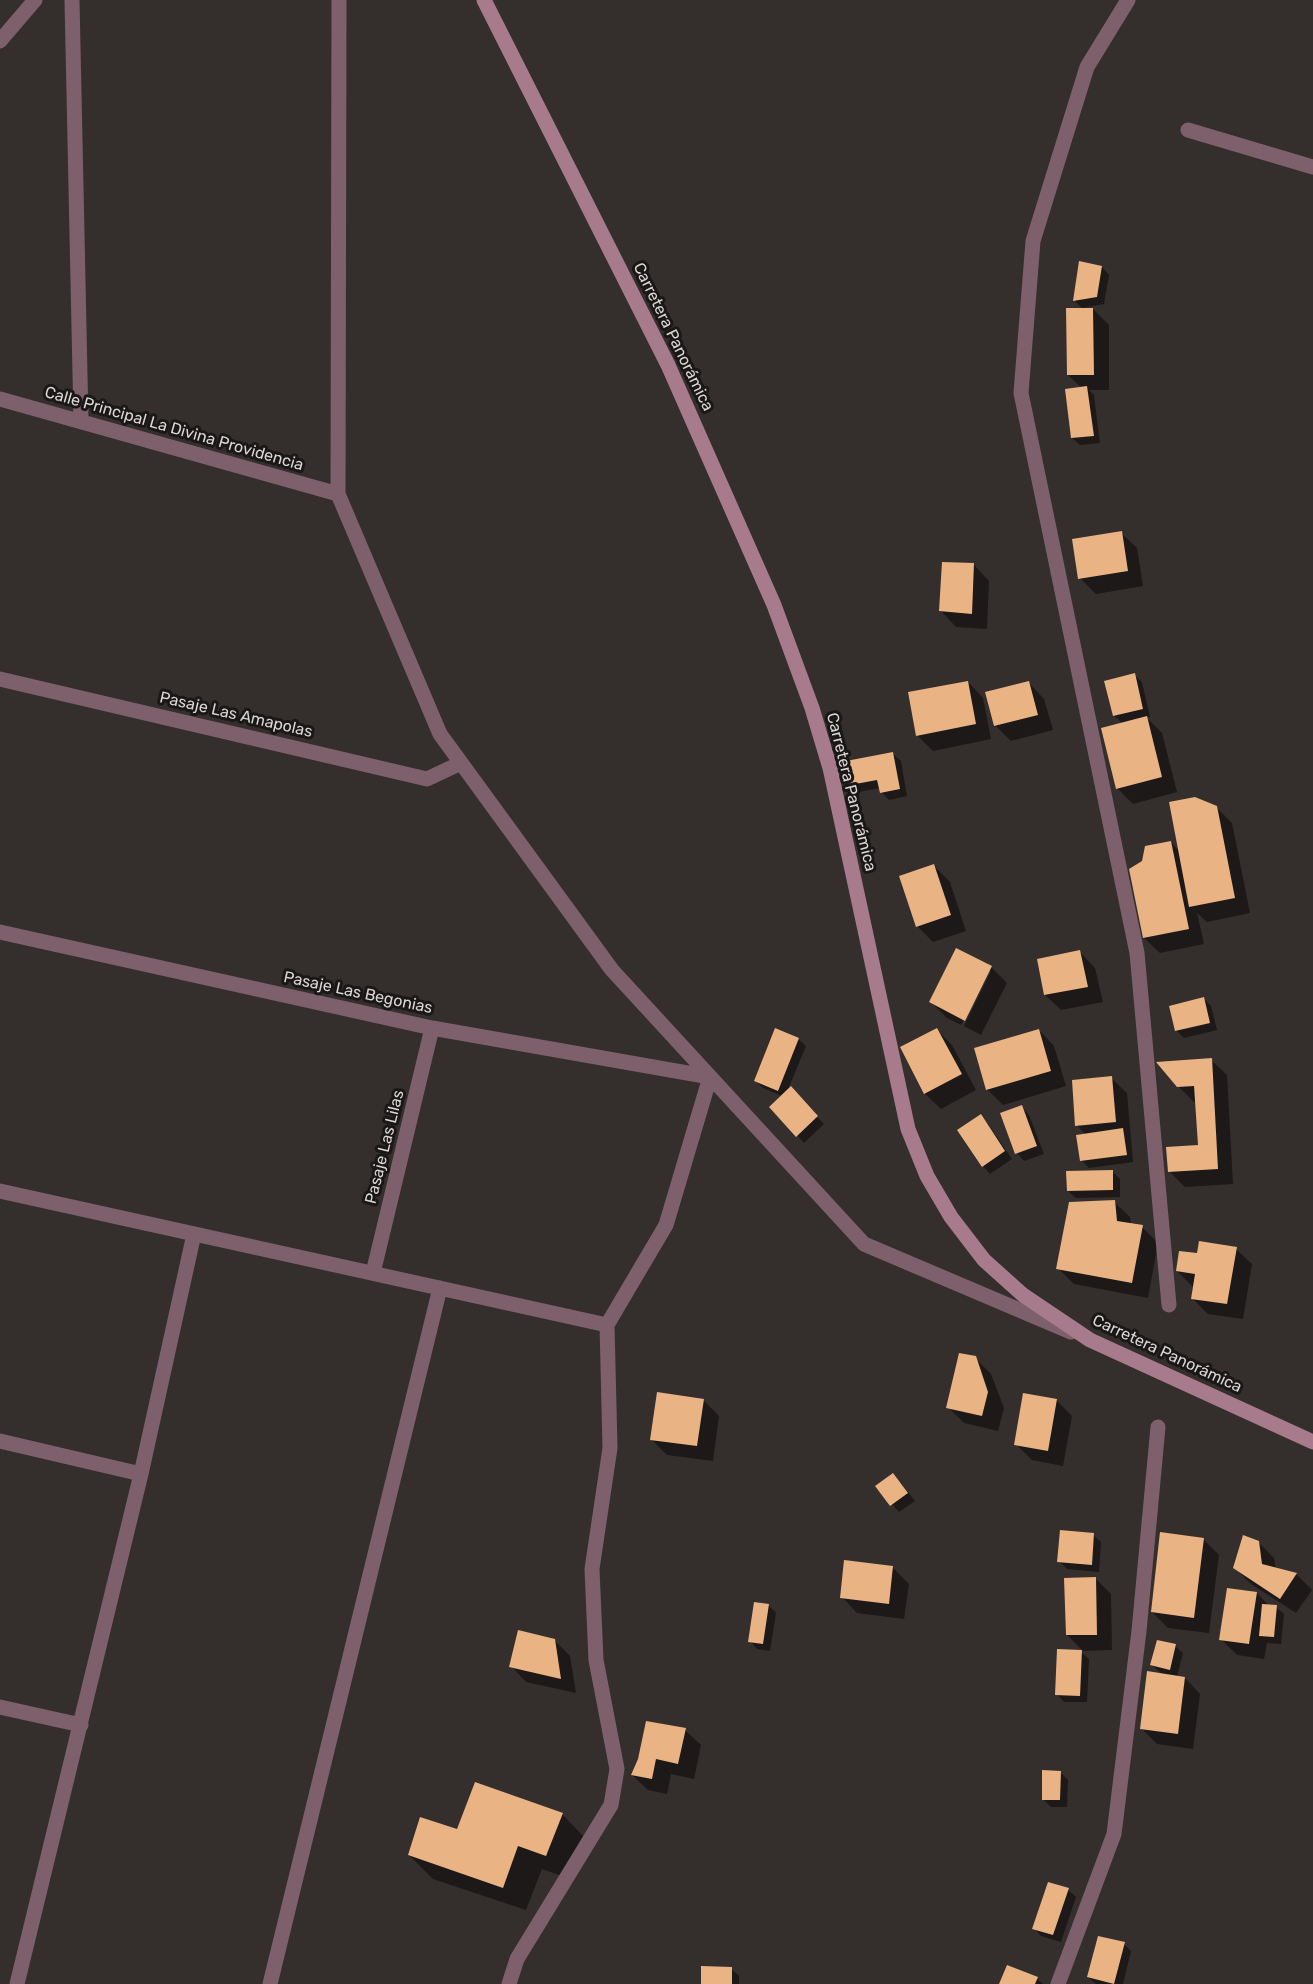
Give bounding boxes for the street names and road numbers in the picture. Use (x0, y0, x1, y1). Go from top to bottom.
street label: Carretera Panorámica (629, 260, 717, 414)
street label: Calle Principal La Divina Providencia (42, 383, 306, 475)
street label: Pasaje Las Amapolas (158, 688, 314, 742)
street label: Carretera Panorámica (822, 711, 880, 873)
street label: Pasaje Las Begonias (282, 968, 434, 1018)
street label: Pasaje Las Lilas (362, 1088, 408, 1206)
street label: Carretera Panorámica (1089, 1311, 1245, 1397)

